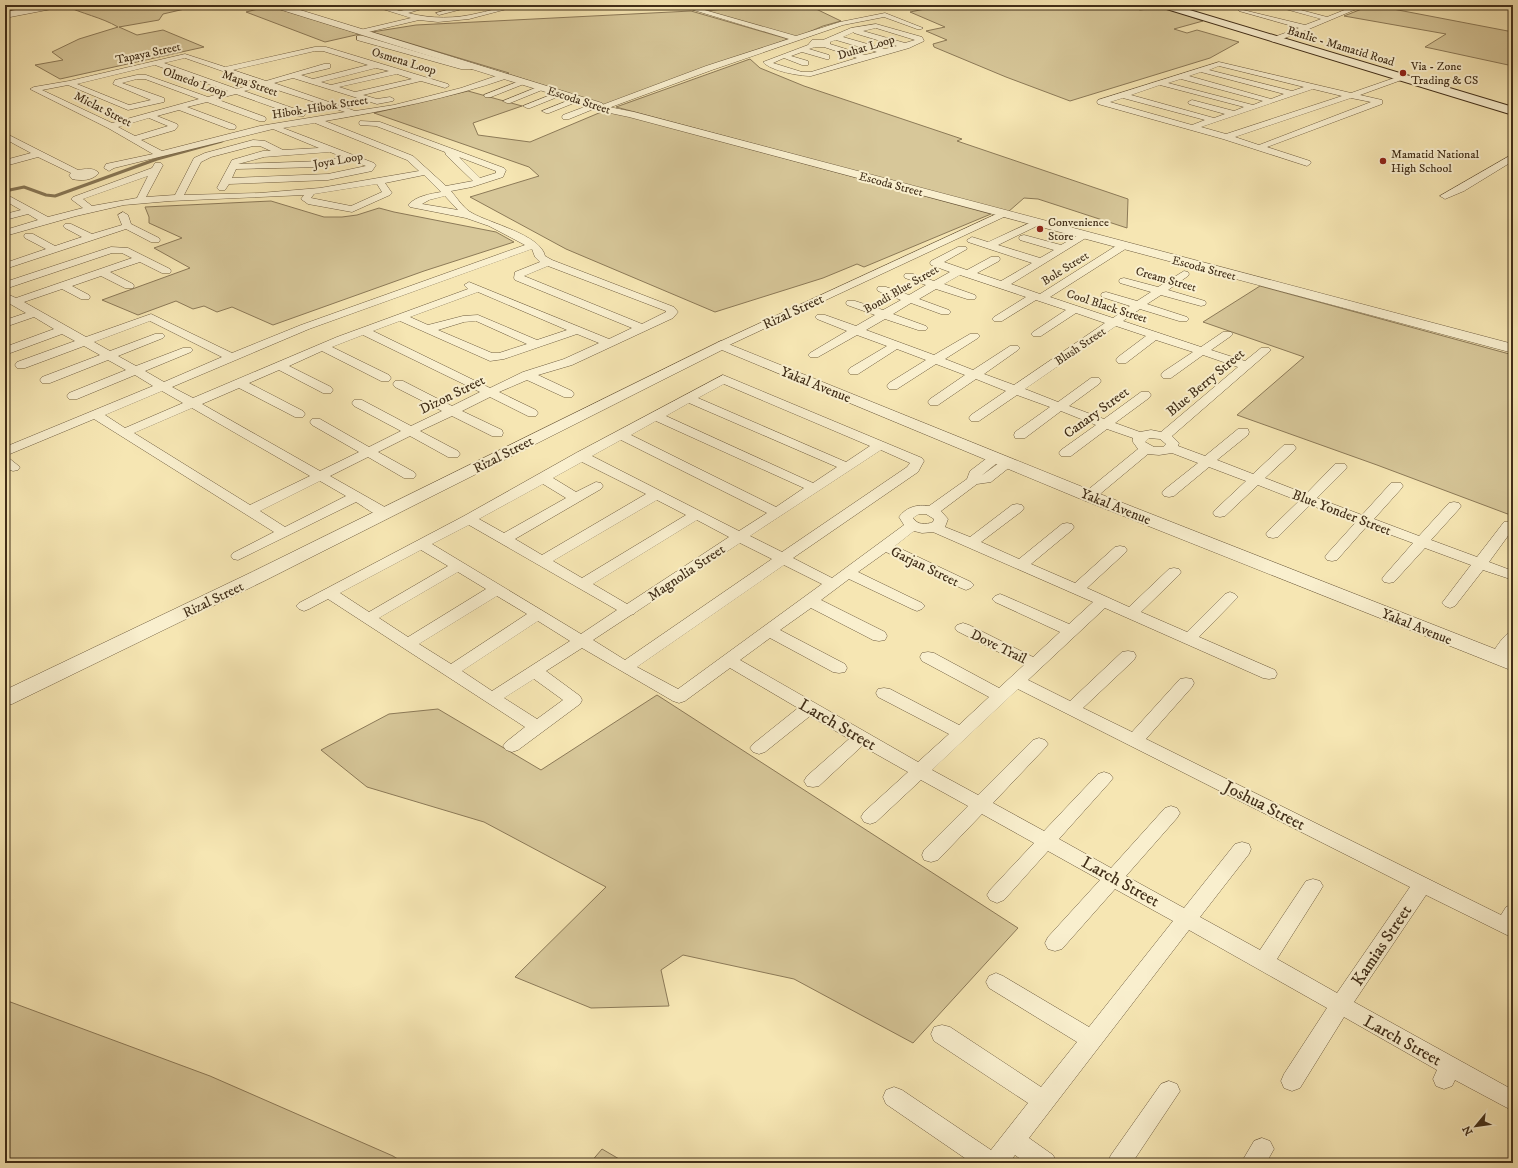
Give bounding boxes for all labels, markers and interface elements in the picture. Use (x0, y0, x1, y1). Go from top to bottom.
street label: Banlic - Mamatid Road (1285, 23, 1396, 70)
street label: Duhat Loop (836, 32, 896, 63)
street label: Tapaya Street (114, 39, 182, 68)
street label: Osmena Loop (370, 45, 438, 78)
place label: Via - Zone Trading & CS (1410, 59, 1478, 88)
street label: Olmedo Loop (161, 64, 229, 101)
street label: Mapa Street (220, 67, 280, 100)
marker: Via - Zone Trading & CS (1398, 68, 1408, 78)
street label: Escoda Street (545, 83, 612, 118)
street label: Miclat Street (71, 89, 134, 130)
street label: Hibok-Hibok Street (271, 92, 369, 122)
place label: Mamatid National High School (1391, 147, 1479, 176)
street label: Joya Loop (311, 149, 364, 172)
marker: Mamatid National High School (1378, 156, 1388, 166)
street label: Escoda Street (857, 169, 925, 200)
place label: Convenience Store (1048, 215, 1109, 244)
marker: Convenience Store (1035, 224, 1045, 234)
street label: Bole Street (1039, 248, 1092, 289)
street label: Escoda Street (1170, 253, 1238, 284)
street label: Bondi Blue Street (861, 262, 942, 317)
street label: Cream Street (1134, 264, 1198, 295)
street label: Cool Black Street (1065, 286, 1149, 327)
street label: Rizal Street (760, 290, 827, 334)
street label: Blush Street (1052, 324, 1109, 369)
street label: Blue Berry Street (1163, 345, 1249, 421)
street label: Yakal Avenue (778, 363, 854, 407)
street label: Dizon Street (417, 371, 488, 418)
street label: Canary Street (1060, 383, 1133, 443)
street label: Rizal Street (470, 432, 537, 478)
street label: Yakal Avenue (1078, 485, 1154, 529)
street label: Blue Yonder Street (1290, 486, 1394, 540)
street label: Magnolia Street (644, 540, 729, 605)
street label: Garjan Street (887, 543, 962, 591)
street label: Rizal Street (180, 577, 247, 622)
street label: Yakal Avenue (1379, 605, 1455, 649)
street label: Dove Trail (968, 626, 1030, 669)
street label: Larch Street (795, 694, 881, 756)
street label: Joshua Street (1218, 775, 1309, 836)
street label: Larch Street (1078, 851, 1164, 913)
street label: Kamias Street (1347, 900, 1417, 990)
street label: Larch Street (1360, 1010, 1446, 1072)
north arrow (1456, 1106, 1496, 1146)
text: N (1460, 1123, 1476, 1138)

